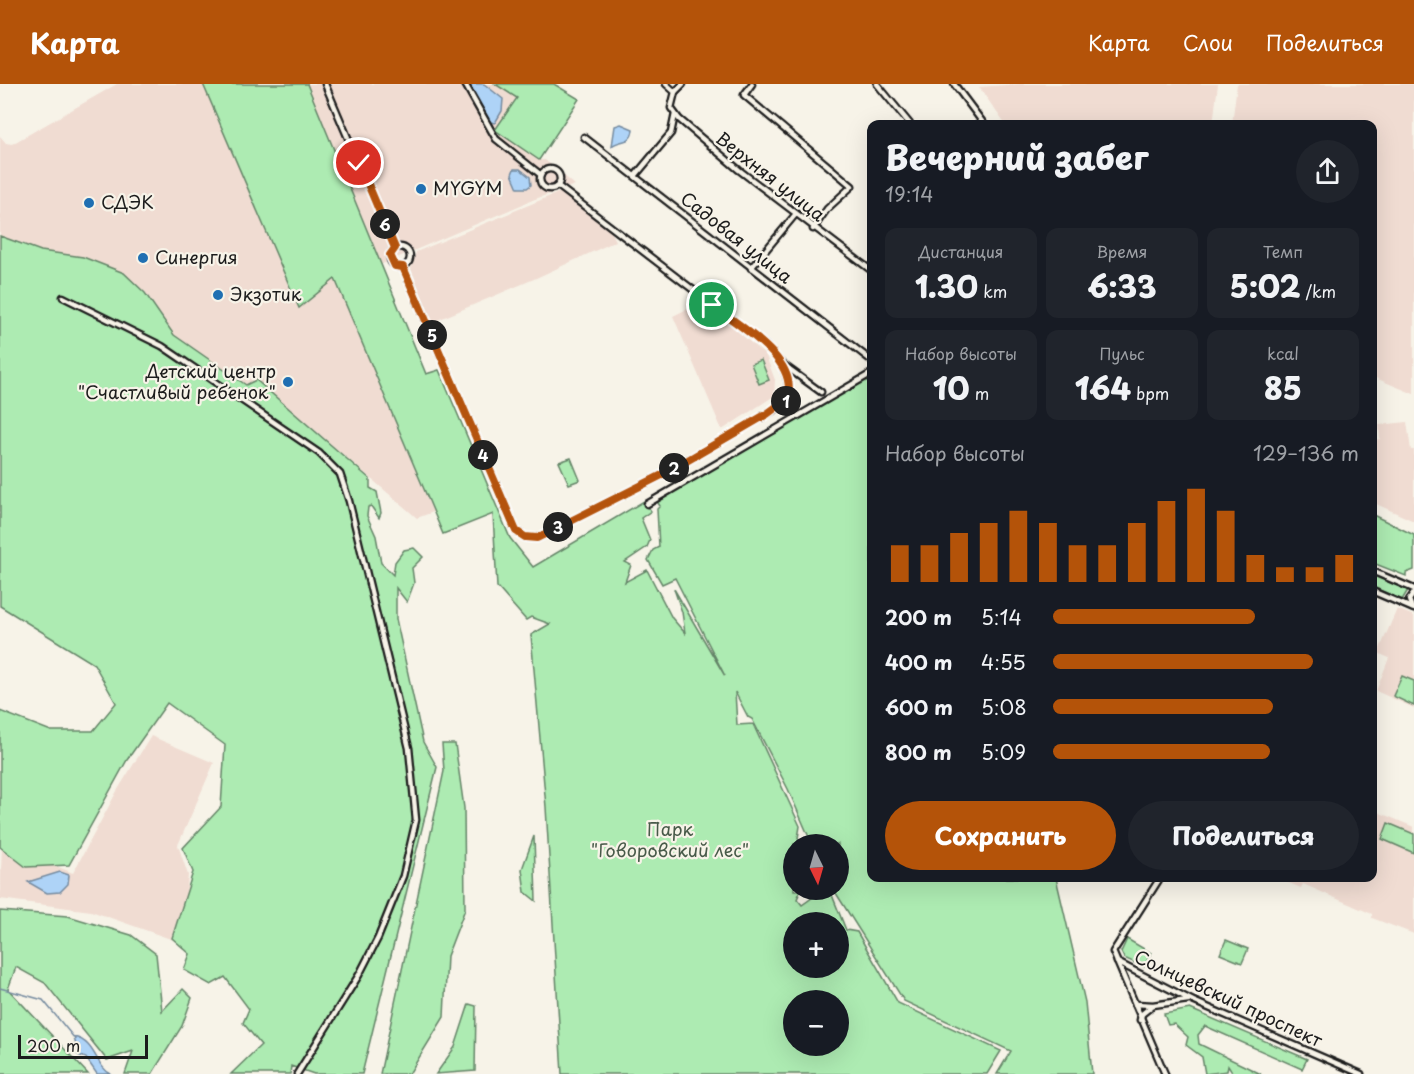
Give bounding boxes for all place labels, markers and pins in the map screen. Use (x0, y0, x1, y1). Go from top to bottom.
pin (333, 137, 384, 188)
place label: MYGYM (433, 174, 502, 201)
marker: MYGYM (414, 182, 428, 196)
place label: СДЭК (101, 188, 154, 215)
marker: СДЭК (82, 196, 96, 210)
pin: 6 (370, 209, 400, 239)
place label: Синергия (155, 243, 238, 270)
marker: Синергия (136, 251, 150, 265)
pin (686, 279, 737, 330)
place label: Экзотик (230, 280, 302, 307)
marker: Экзотик (211, 288, 225, 302)
pin: 5 (417, 320, 447, 350)
place label: Детский центр "Счастливый ребенок" (78, 357, 276, 405)
marker: Детский центр "Счастливый ребенок" (281, 375, 295, 389)
pin: 1 (771, 386, 801, 416)
pin: 4 (468, 440, 498, 470)
pin: 2 (659, 453, 689, 483)
pin: 3 (543, 512, 573, 542)

